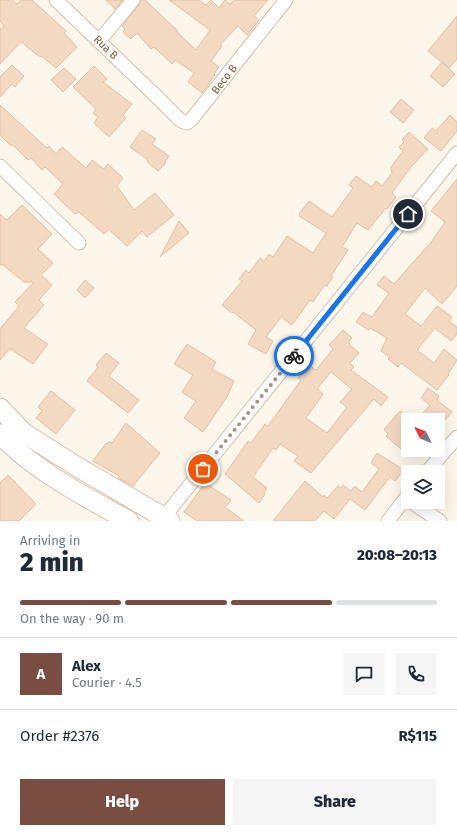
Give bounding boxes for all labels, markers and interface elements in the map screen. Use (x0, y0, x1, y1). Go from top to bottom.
street label: Rua B (91, 33, 121, 62)
street label: Beco B (209, 62, 240, 97)
pin (391, 197, 425, 231)
icon: home (397, 203, 419, 225)
courier (274, 336, 314, 376)
icon: bike (283, 345, 305, 367)
north arrow (401, 413, 445, 457)
map controls (401, 413, 445, 509)
pin (186, 452, 220, 486)
icon: bag (192, 458, 214, 480)
button: layers (401, 465, 445, 509)
text: Arriving in (20, 533, 80, 548)
text: 20:08–20:13 (357, 546, 437, 564)
text: 2 min (20, 547, 84, 578)
text: On the way · 90 m (20, 611, 124, 626)
button: chat (343, 653, 385, 695)
button: phone (395, 653, 437, 695)
text: Alex (72, 657, 101, 675)
text: A (37, 665, 45, 683)
text: Courier · 4.5 (72, 675, 142, 690)
text: Order #2376 (20, 727, 99, 745)
text: R$115 (398, 727, 437, 745)
button: Help (20, 779, 225, 825)
button: Share (233, 779, 437, 825)

